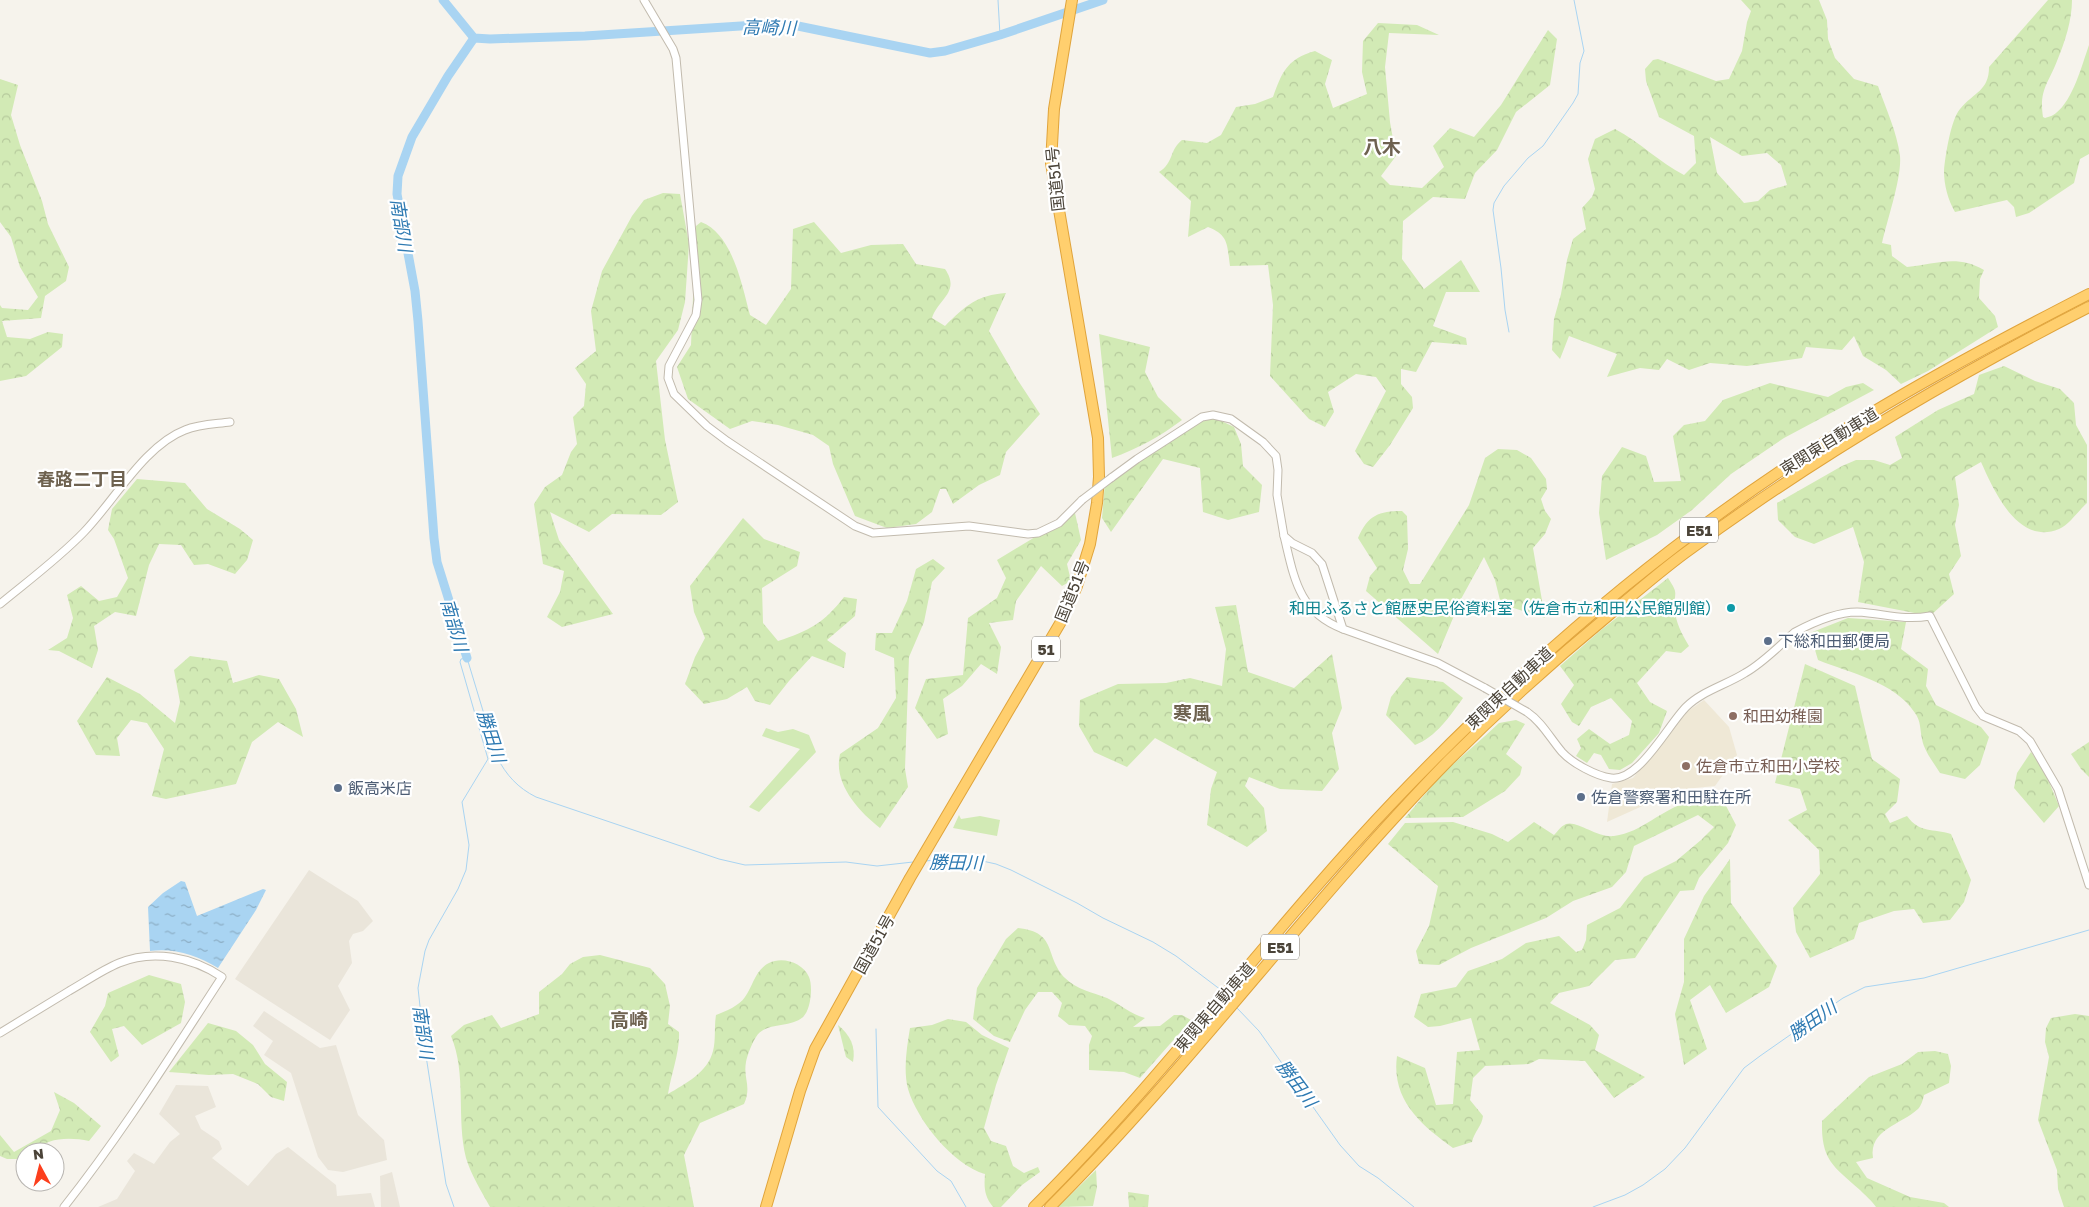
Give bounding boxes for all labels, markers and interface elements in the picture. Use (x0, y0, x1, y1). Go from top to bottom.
water label: 高崎川 (742, 16, 798, 39)
district label: 八木 (1363, 135, 1401, 158)
street label: 国道51号 (1042, 146, 1068, 212)
water label: 南部川 (387, 197, 417, 255)
street label: 東関東自動車道 (1776, 403, 1882, 479)
district label: 春路二丁目 (37, 468, 127, 490)
road number: E51 (1680, 518, 1718, 542)
street label: 国道51号 (1051, 557, 1093, 625)
water label: 南部川 (437, 596, 474, 656)
place label: 和田ふるさと館歴史民俗資料室（佐倉市立和田公民館別館） (1289, 598, 1721, 618)
marker: 和田ふるさと館歴史民俗資料室（佐倉市立和田公民館別館） (1725, 602, 1737, 614)
place label: 下総和田郵便局 (1778, 631, 1890, 651)
marker: 下総和田郵便局 (1762, 635, 1774, 647)
road number: 51 (1032, 636, 1060, 662)
street label: 東関東自動車道 (1461, 642, 1557, 734)
district label: 寒風 (1173, 701, 1211, 724)
place label: 和田幼稚園 (1743, 706, 1823, 726)
water label: 勝田川 (473, 707, 511, 767)
marker: 和田幼稚園 (1727, 710, 1739, 722)
place label: 佐倉市立和田小学校 (1696, 756, 1840, 776)
marker: 佐倉市立和田小学校 (1680, 760, 1692, 772)
place label: 飯高米店 (348, 778, 412, 798)
marker: 飯高米店 (332, 782, 344, 794)
place label: 佐倉警察署和田駐在所 (1591, 787, 1751, 807)
marker: 佐倉警察署和田駐在所 (1575, 791, 1587, 803)
water label: 勝田川 (929, 851, 985, 874)
street label: 国道51号 (849, 911, 899, 977)
road number: E51 (1261, 934, 1299, 960)
street label: 東関東自動車道 (1170, 958, 1258, 1056)
water label: 勝田川 (1784, 994, 1842, 1044)
water label: 南部川 (409, 1004, 439, 1062)
district label: 高崎 (610, 1008, 648, 1031)
water label: 勝田川 (1272, 1055, 1323, 1113)
north arrow (15, 1142, 65, 1192)
text: N (32, 1145, 45, 1163)

